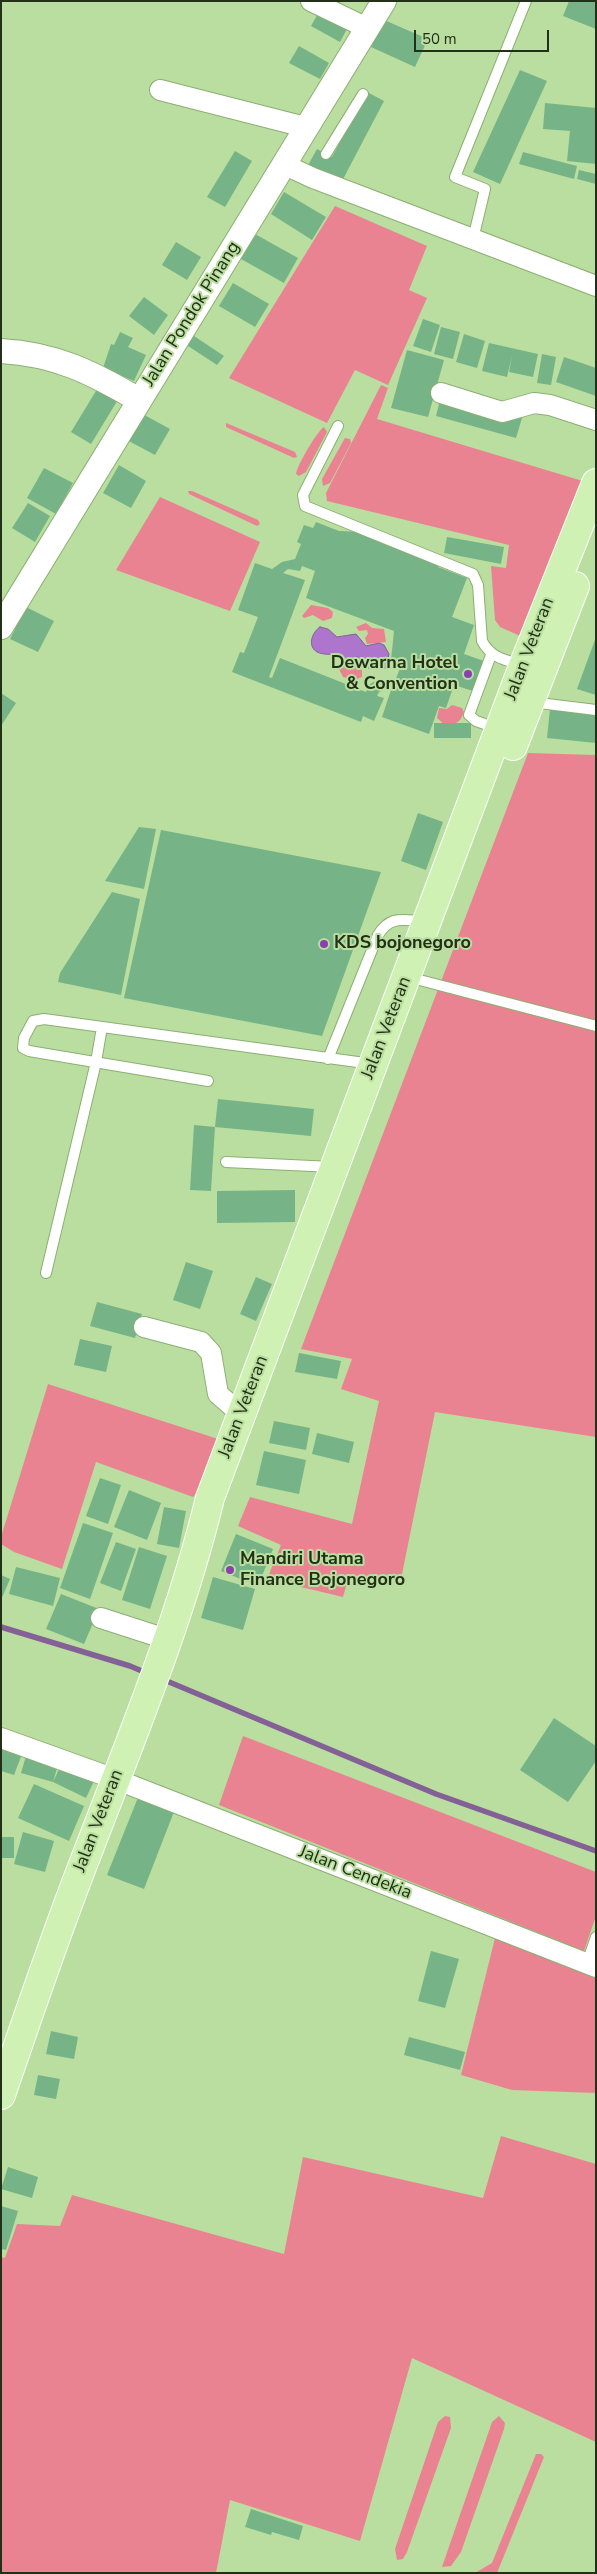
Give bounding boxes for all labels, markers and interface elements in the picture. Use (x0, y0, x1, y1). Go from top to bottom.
scale bar (417, 20, 552, 52)
text: 50 m (422, 29, 457, 49)
street label: Jalan Pondok Pinang (139, 238, 245, 390)
street label: Jalan Veteran (501, 595, 559, 703)
place label: Dewarna Hotel & Convention (331, 653, 458, 696)
marker: Dewarna Hotel & Convention (462, 668, 474, 680)
place label: KDS bojonegoro (334, 933, 471, 955)
marker: KDS bojonegoro (318, 938, 330, 950)
street label: Jalan Veteran (358, 974, 416, 1082)
street label: Jalan Veteran (215, 1353, 273, 1461)
place label: Mandiri Utama Finance Bojonegoro (240, 1549, 405, 1592)
marker: Mandiri Utama Finance Bojonegoro (224, 1564, 236, 1576)
street label: Jalan Veteran (70, 1767, 128, 1875)
street label: Jalan Cendekia (296, 1842, 414, 1904)

